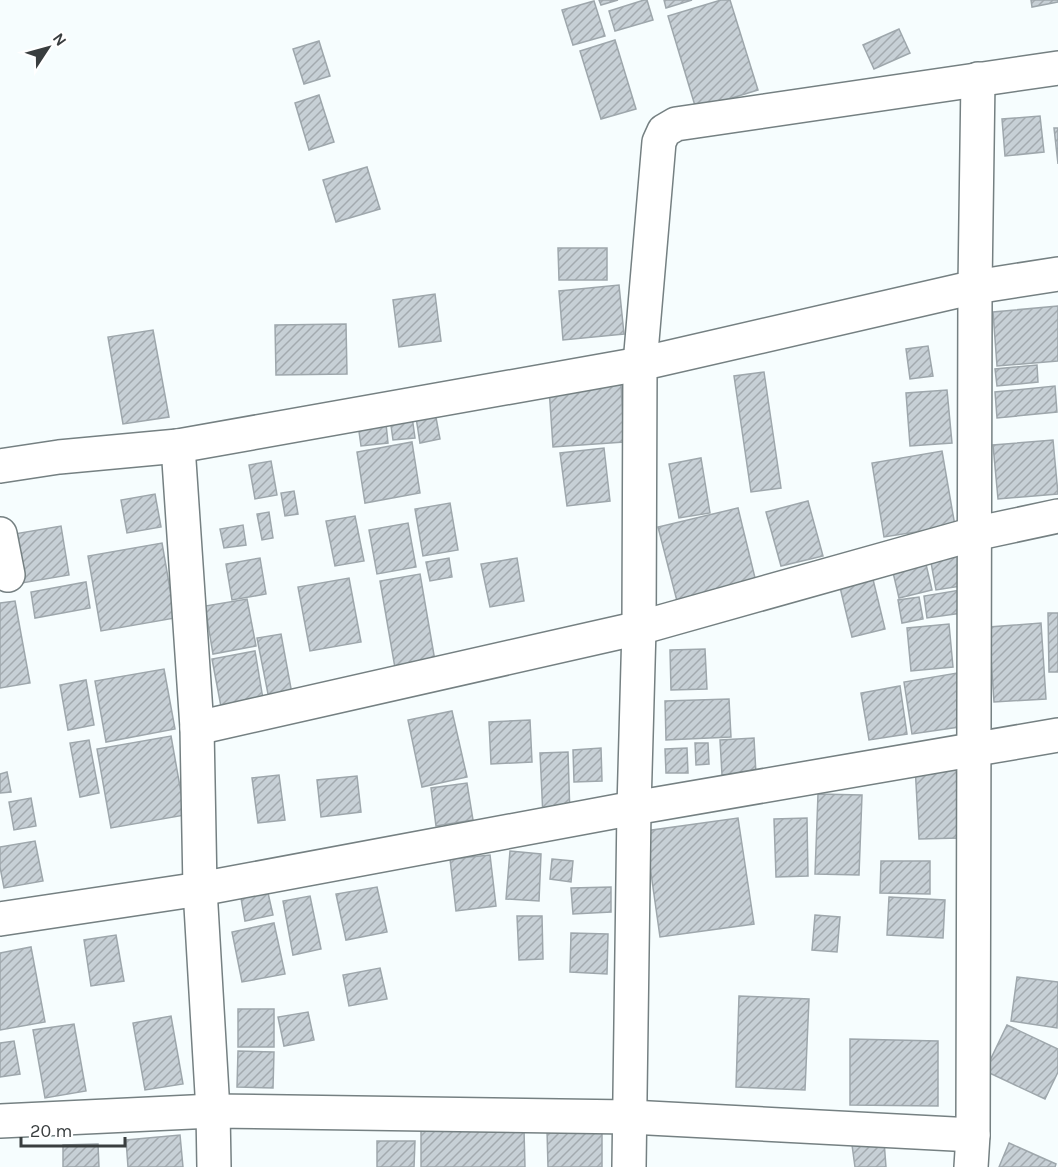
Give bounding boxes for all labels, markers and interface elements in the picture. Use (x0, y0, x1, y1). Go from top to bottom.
north arrow (18, 18, 78, 78)
text: N (49, 29, 71, 50)
scale bar (21, 1110, 124, 1148)
text: 20 m (30, 1120, 72, 1142)

